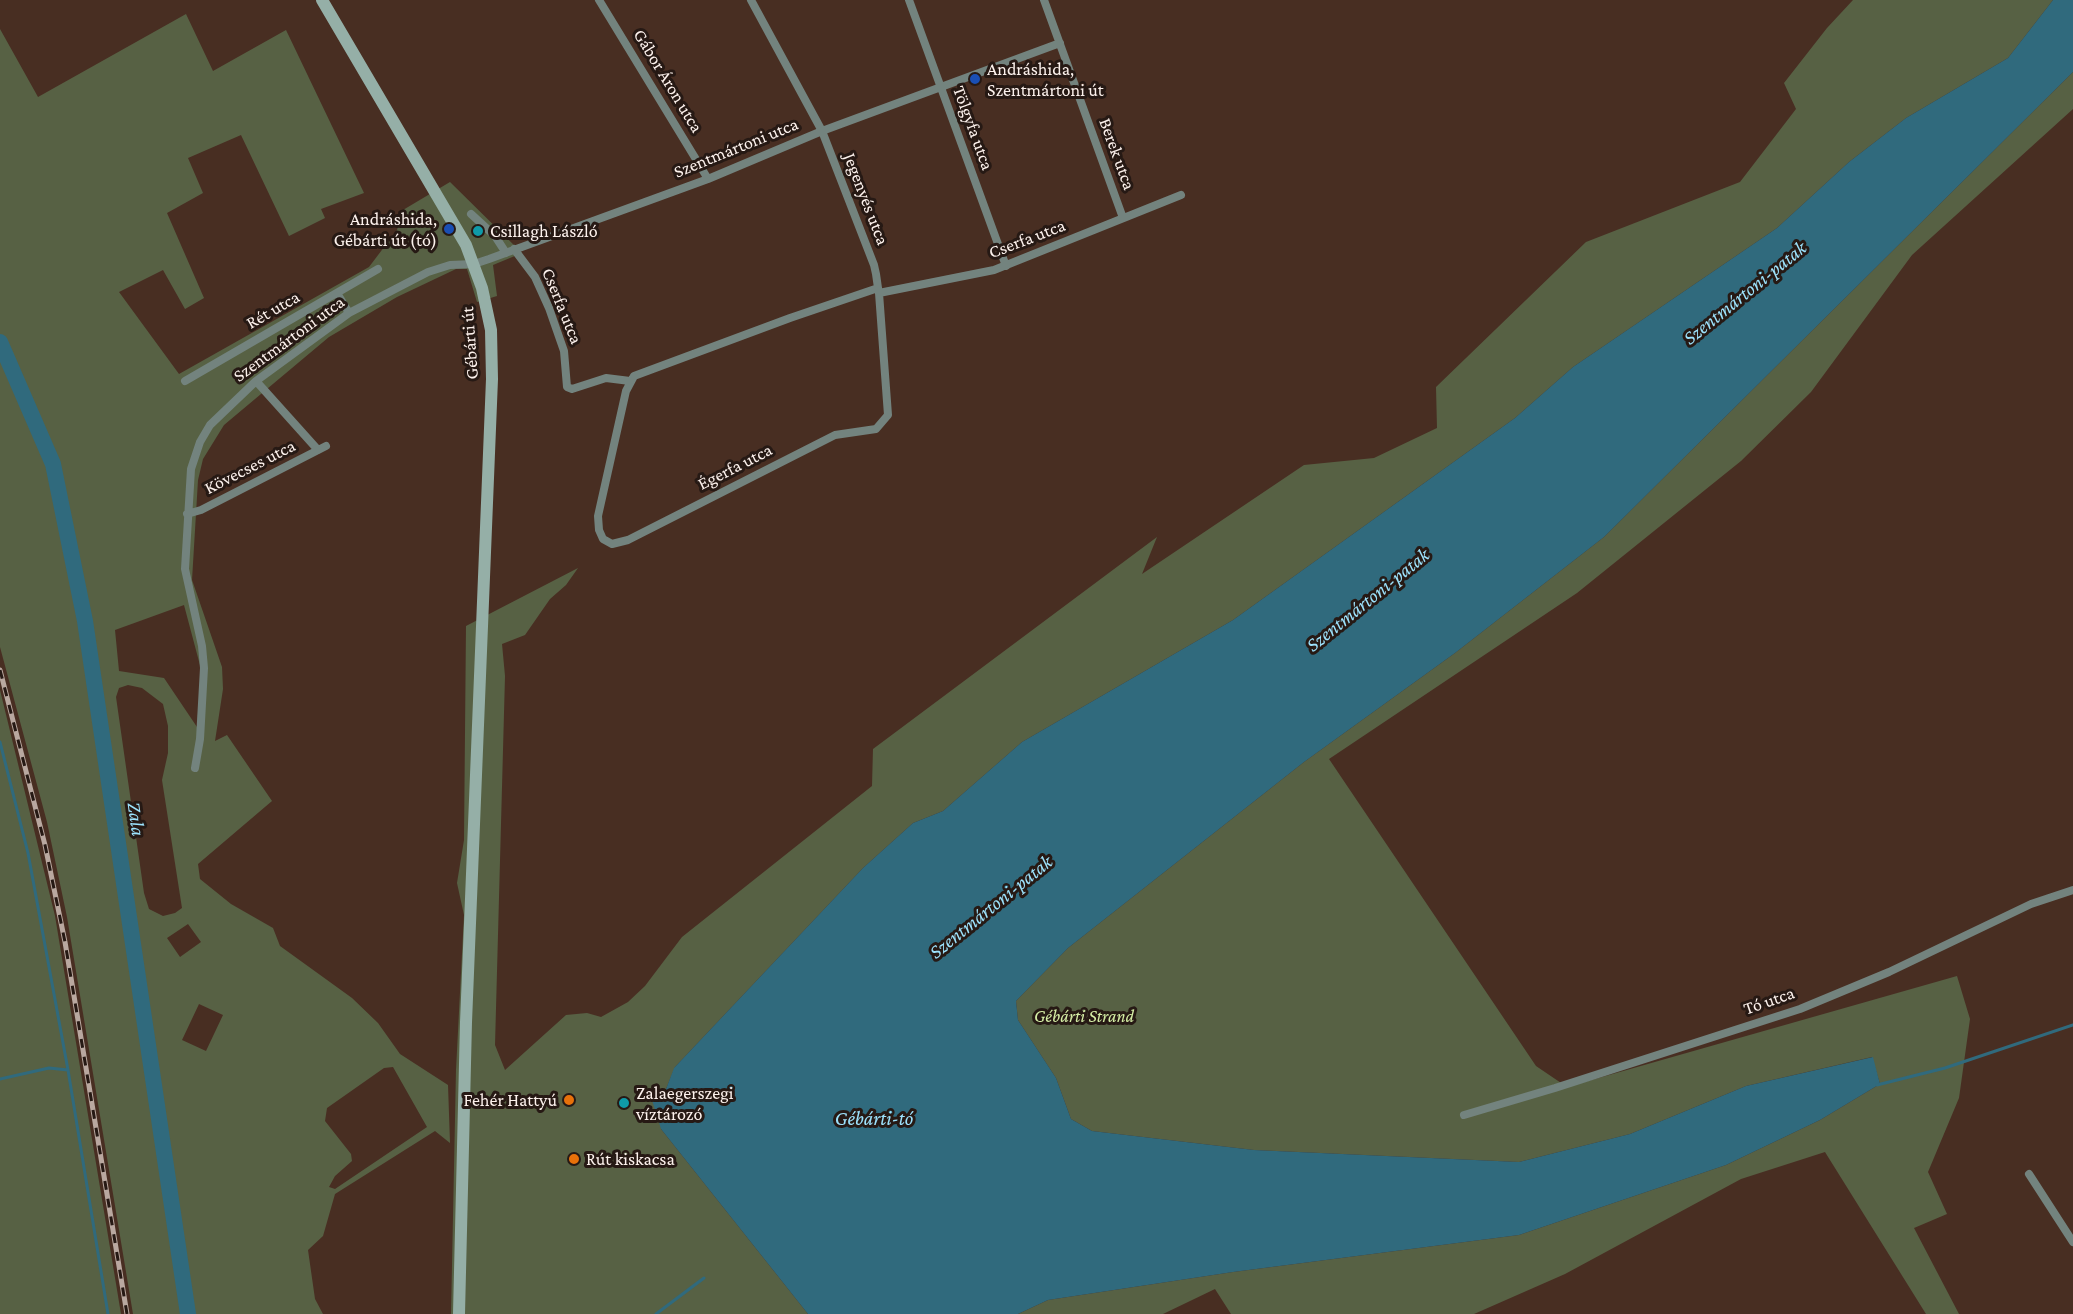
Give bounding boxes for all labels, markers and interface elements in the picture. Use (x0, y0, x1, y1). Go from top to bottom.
street label: Gábor Áron utca (629, 25, 707, 137)
place label: Andráshida, Szentmártoni út (987, 58, 1104, 100)
marker: Andráshida, Szentmártoni út (968, 72, 982, 86)
street label: Tölgyfa utca (948, 83, 998, 173)
street label: Szentmártoni utca (671, 113, 801, 183)
street label: Berek utca (1094, 115, 1140, 193)
street label: Jegenyés utca (839, 150, 893, 248)
place label: Andráshida, Gébárti út (tó) (334, 208, 437, 250)
street label: Cserfa utca (986, 215, 1068, 263)
place label: Csillagh László (490, 220, 598, 242)
marker: Andráshida, Gébárti út (tó) (442, 222, 456, 236)
marker: Csillagh László (471, 224, 485, 238)
water label: Szentmártoni-patak (1678, 236, 1812, 350)
street label: Cserfa utca (537, 265, 587, 347)
street label: Rét utca (242, 286, 304, 334)
street label: Szentmártoni utca (229, 291, 349, 387)
street label: Gébárti út (457, 306, 483, 380)
street label: Kövecses utca (201, 435, 299, 499)
street label: Égerfa utca (694, 439, 776, 495)
water label: Szentmártoni-patak (1301, 543, 1435, 657)
water label: Zala (122, 800, 150, 838)
water label: Szentmártoni-patak (924, 850, 1058, 964)
street label: Tó utca (1741, 982, 1797, 1020)
park label: Gébárti Strand (1034, 1005, 1134, 1027)
place label: Zalaegerszegi víztározó (636, 1082, 733, 1124)
place label: Fehér Hattyú (463, 1089, 557, 1111)
marker: Fehér Hattyú (562, 1093, 576, 1107)
marker: Zalaegerszegi víztározó (617, 1096, 631, 1110)
water label: Gébárti-tó (835, 1107, 913, 1131)
place label: Rút kiskacsa (586, 1148, 675, 1170)
marker: Rút kiskacsa (567, 1152, 581, 1166)

